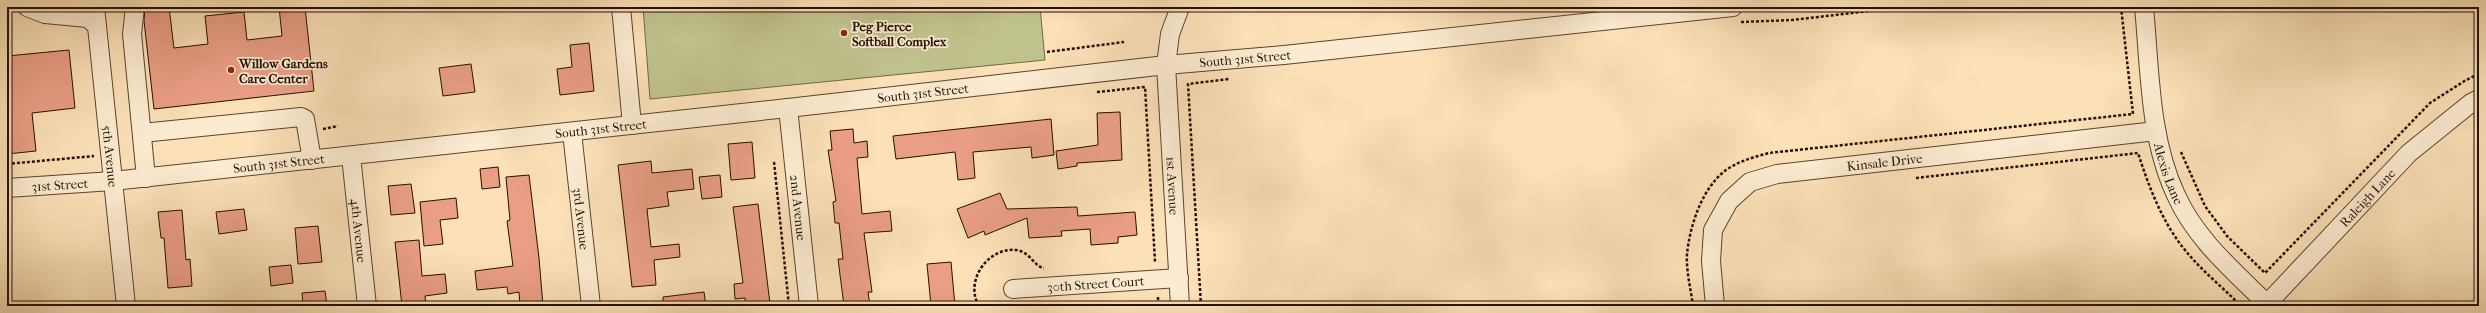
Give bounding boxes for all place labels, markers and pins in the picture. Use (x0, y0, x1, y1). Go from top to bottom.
place label: Peg Pierce Softball Complex (852, 19, 947, 50)
marker: Peg Pierce Softball Complex (839, 28, 849, 38)
place label: Willow Gardens Care Center (238, 56, 328, 86)
marker: Willow Gardens Care Center (226, 65, 236, 75)

